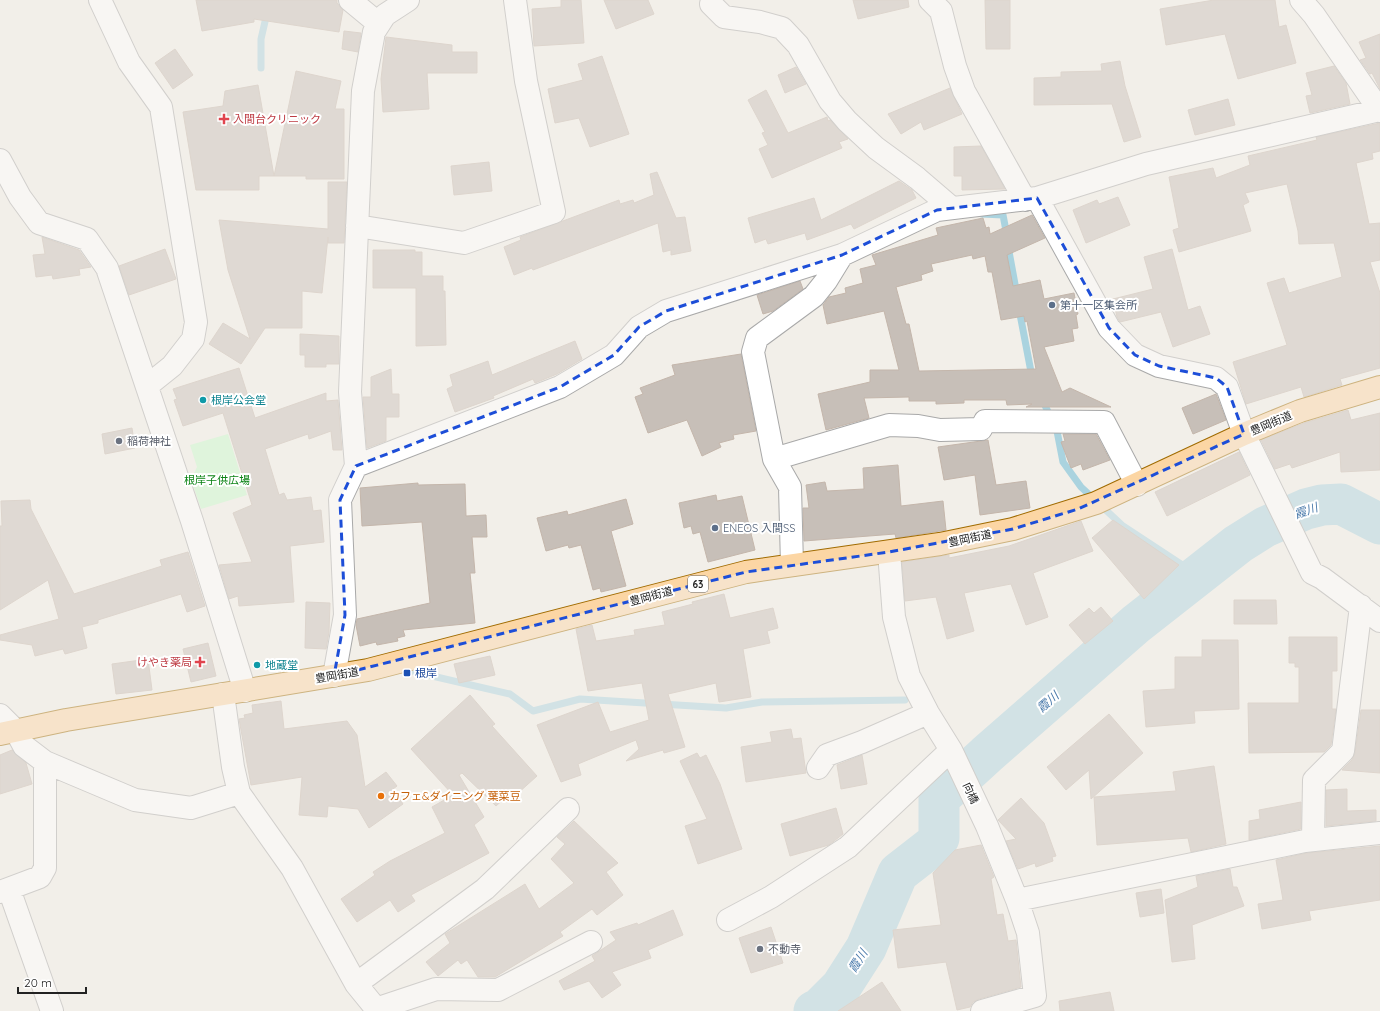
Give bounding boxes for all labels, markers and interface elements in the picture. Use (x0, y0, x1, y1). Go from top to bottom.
place label: 入間台クリニック (233, 112, 321, 126)
marker: 入間台クリニック (218, 113, 230, 125)
place label: 第十一区集会所 (1060, 298, 1138, 312)
marker: 第十一区集会所 (1047, 300, 1057, 310)
place label: 根岸公会堂 (211, 393, 266, 407)
marker: 根岸公会堂 (198, 395, 208, 405)
street label: 豊岡街道 (1248, 408, 1294, 438)
place label: 稲荷神社 (127, 434, 171, 448)
marker: 稲荷神社 (114, 436, 124, 446)
park label: 根岸子供広場 (184, 473, 250, 487)
water label: 霞川 (1292, 499, 1322, 522)
place label: ENEOS 入間SS (723, 521, 795, 535)
marker: ENEOS 入間SS (710, 523, 720, 533)
street label: 豊岡街道 (947, 527, 993, 549)
road number: 63 (688, 576, 708, 592)
street label: 豊岡街道 (628, 584, 674, 608)
place label: けやき薬局 (137, 655, 192, 669)
marker: けやき薬局 (195, 657, 205, 667)
place label: 地蔵堂 (265, 658, 298, 672)
marker: 地蔵堂 (252, 660, 262, 670)
street label: 豊岡街道 (314, 664, 360, 686)
place label: 根岸 (415, 666, 437, 680)
marker: 根岸 (402, 668, 412, 678)
water label: 霞川 (1034, 687, 1063, 715)
street label: 向橋 (960, 780, 982, 806)
place label: カフェ&ダイニング 葉菜豆 (389, 789, 520, 803)
marker: カフェ&ダイニング 葉菜豆 (376, 791, 386, 801)
place label: 不動寺 (768, 942, 801, 956)
marker: 不動寺 (755, 944, 765, 954)
water label: 霞川 (845, 945, 871, 975)
scale bar (18, 969, 86, 995)
text: 20 m (24, 975, 52, 990)

